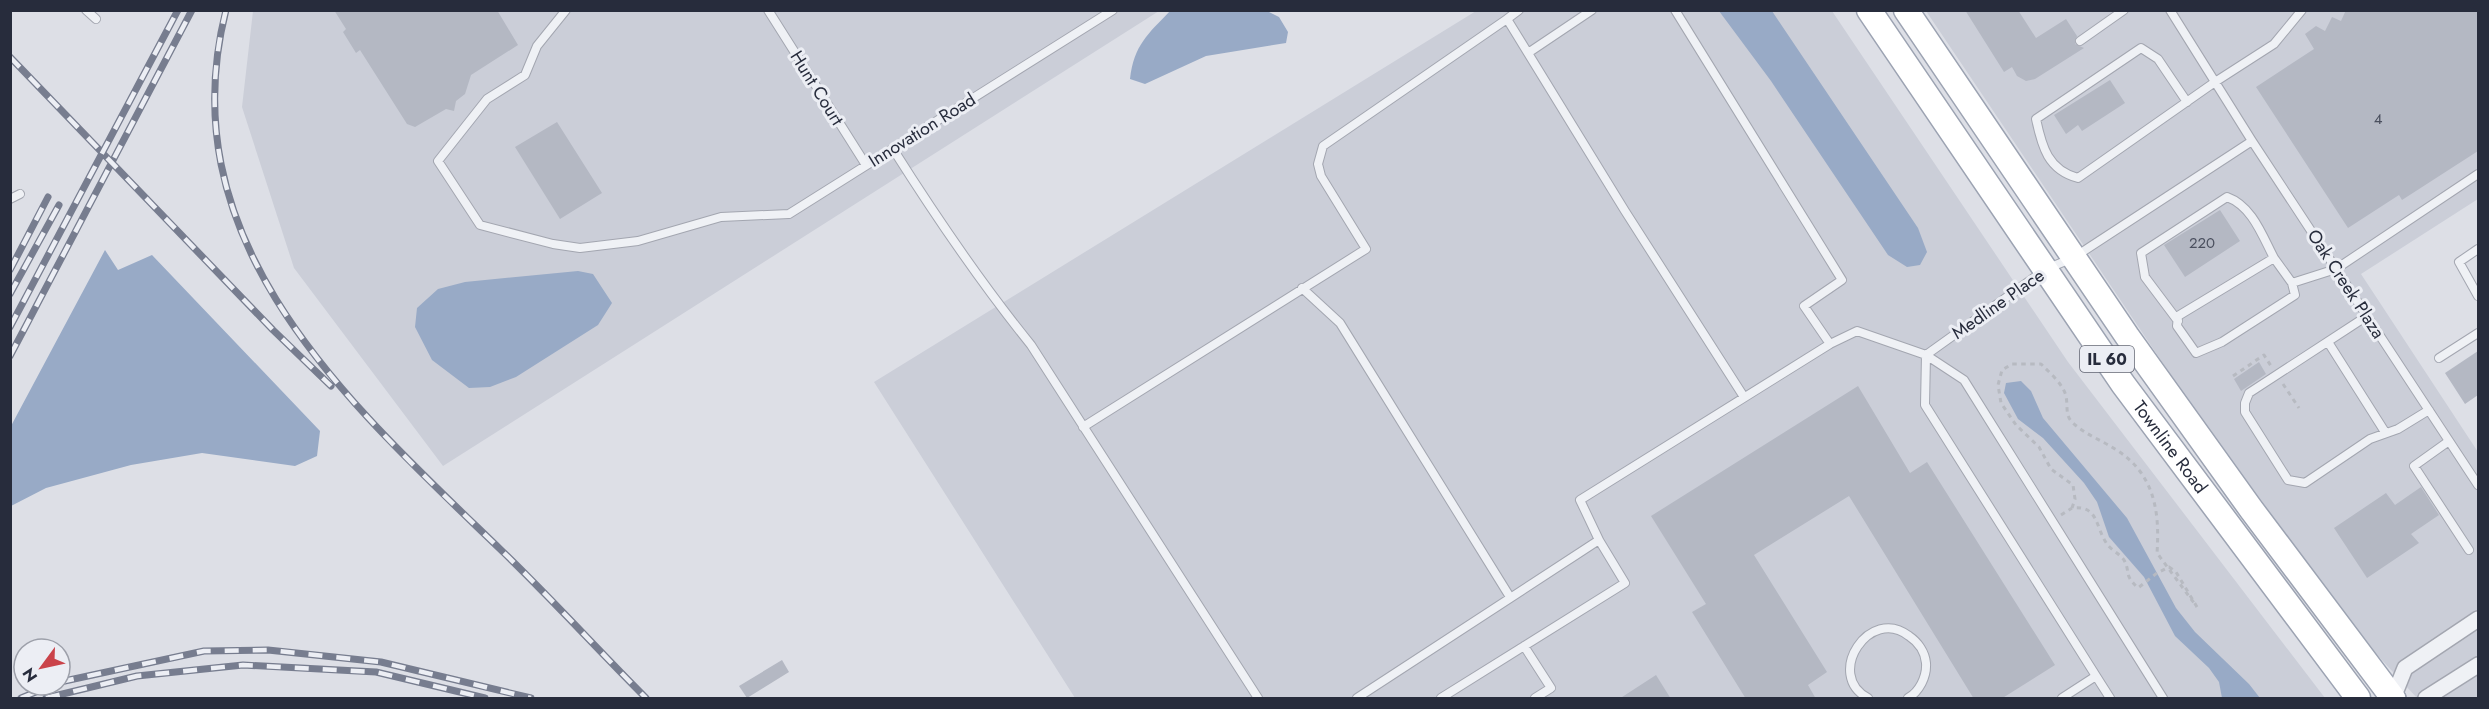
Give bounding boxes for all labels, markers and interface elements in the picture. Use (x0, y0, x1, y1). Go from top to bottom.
street label: Hunt Court (784, 46, 851, 131)
street label: Innovation Road (863, 87, 981, 173)
house number: 4 (2374, 108, 2383, 130)
street label: Oak Creek Plaza (2301, 224, 2391, 344)
house number: 220 (2189, 232, 2215, 254)
street label: Medline Place (1946, 262, 2050, 346)
road number: IL 60 (2080, 346, 2134, 372)
street label: Townline Road (2127, 395, 2214, 499)
north arrow (12, 637, 72, 697)
text: N (17, 663, 43, 686)

